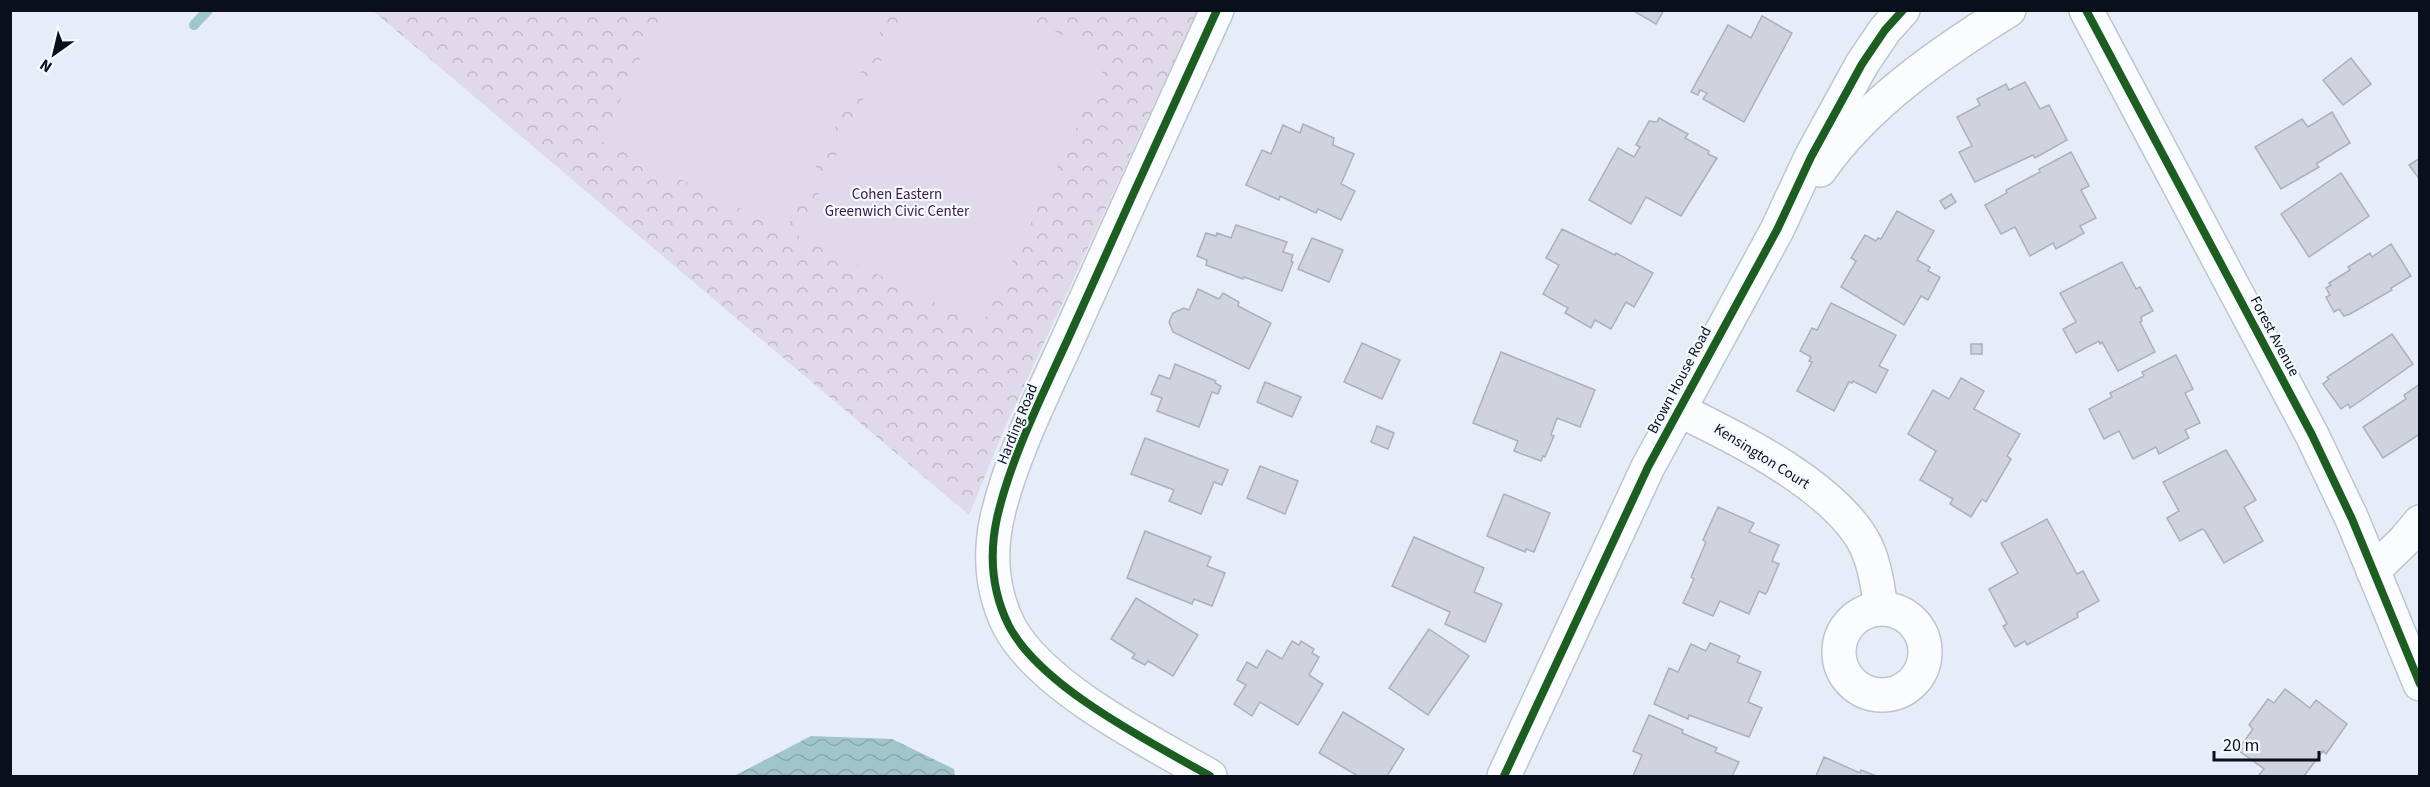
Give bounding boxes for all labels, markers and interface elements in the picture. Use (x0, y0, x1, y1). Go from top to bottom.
north arrow (24, 24, 84, 84)
text: N (36, 54, 57, 78)
park label: Cohen Eastern Greenwich Civic Center (825, 184, 970, 222)
street label: Forest Avenue (2245, 292, 2305, 380)
street label: Brown House Road (1642, 323, 1717, 438)
street label: Harding Road (992, 381, 1043, 468)
street label: Kensington Court (1710, 419, 1814, 494)
scale bar (2214, 724, 2319, 762)
text: 20 m (2223, 733, 2259, 758)

